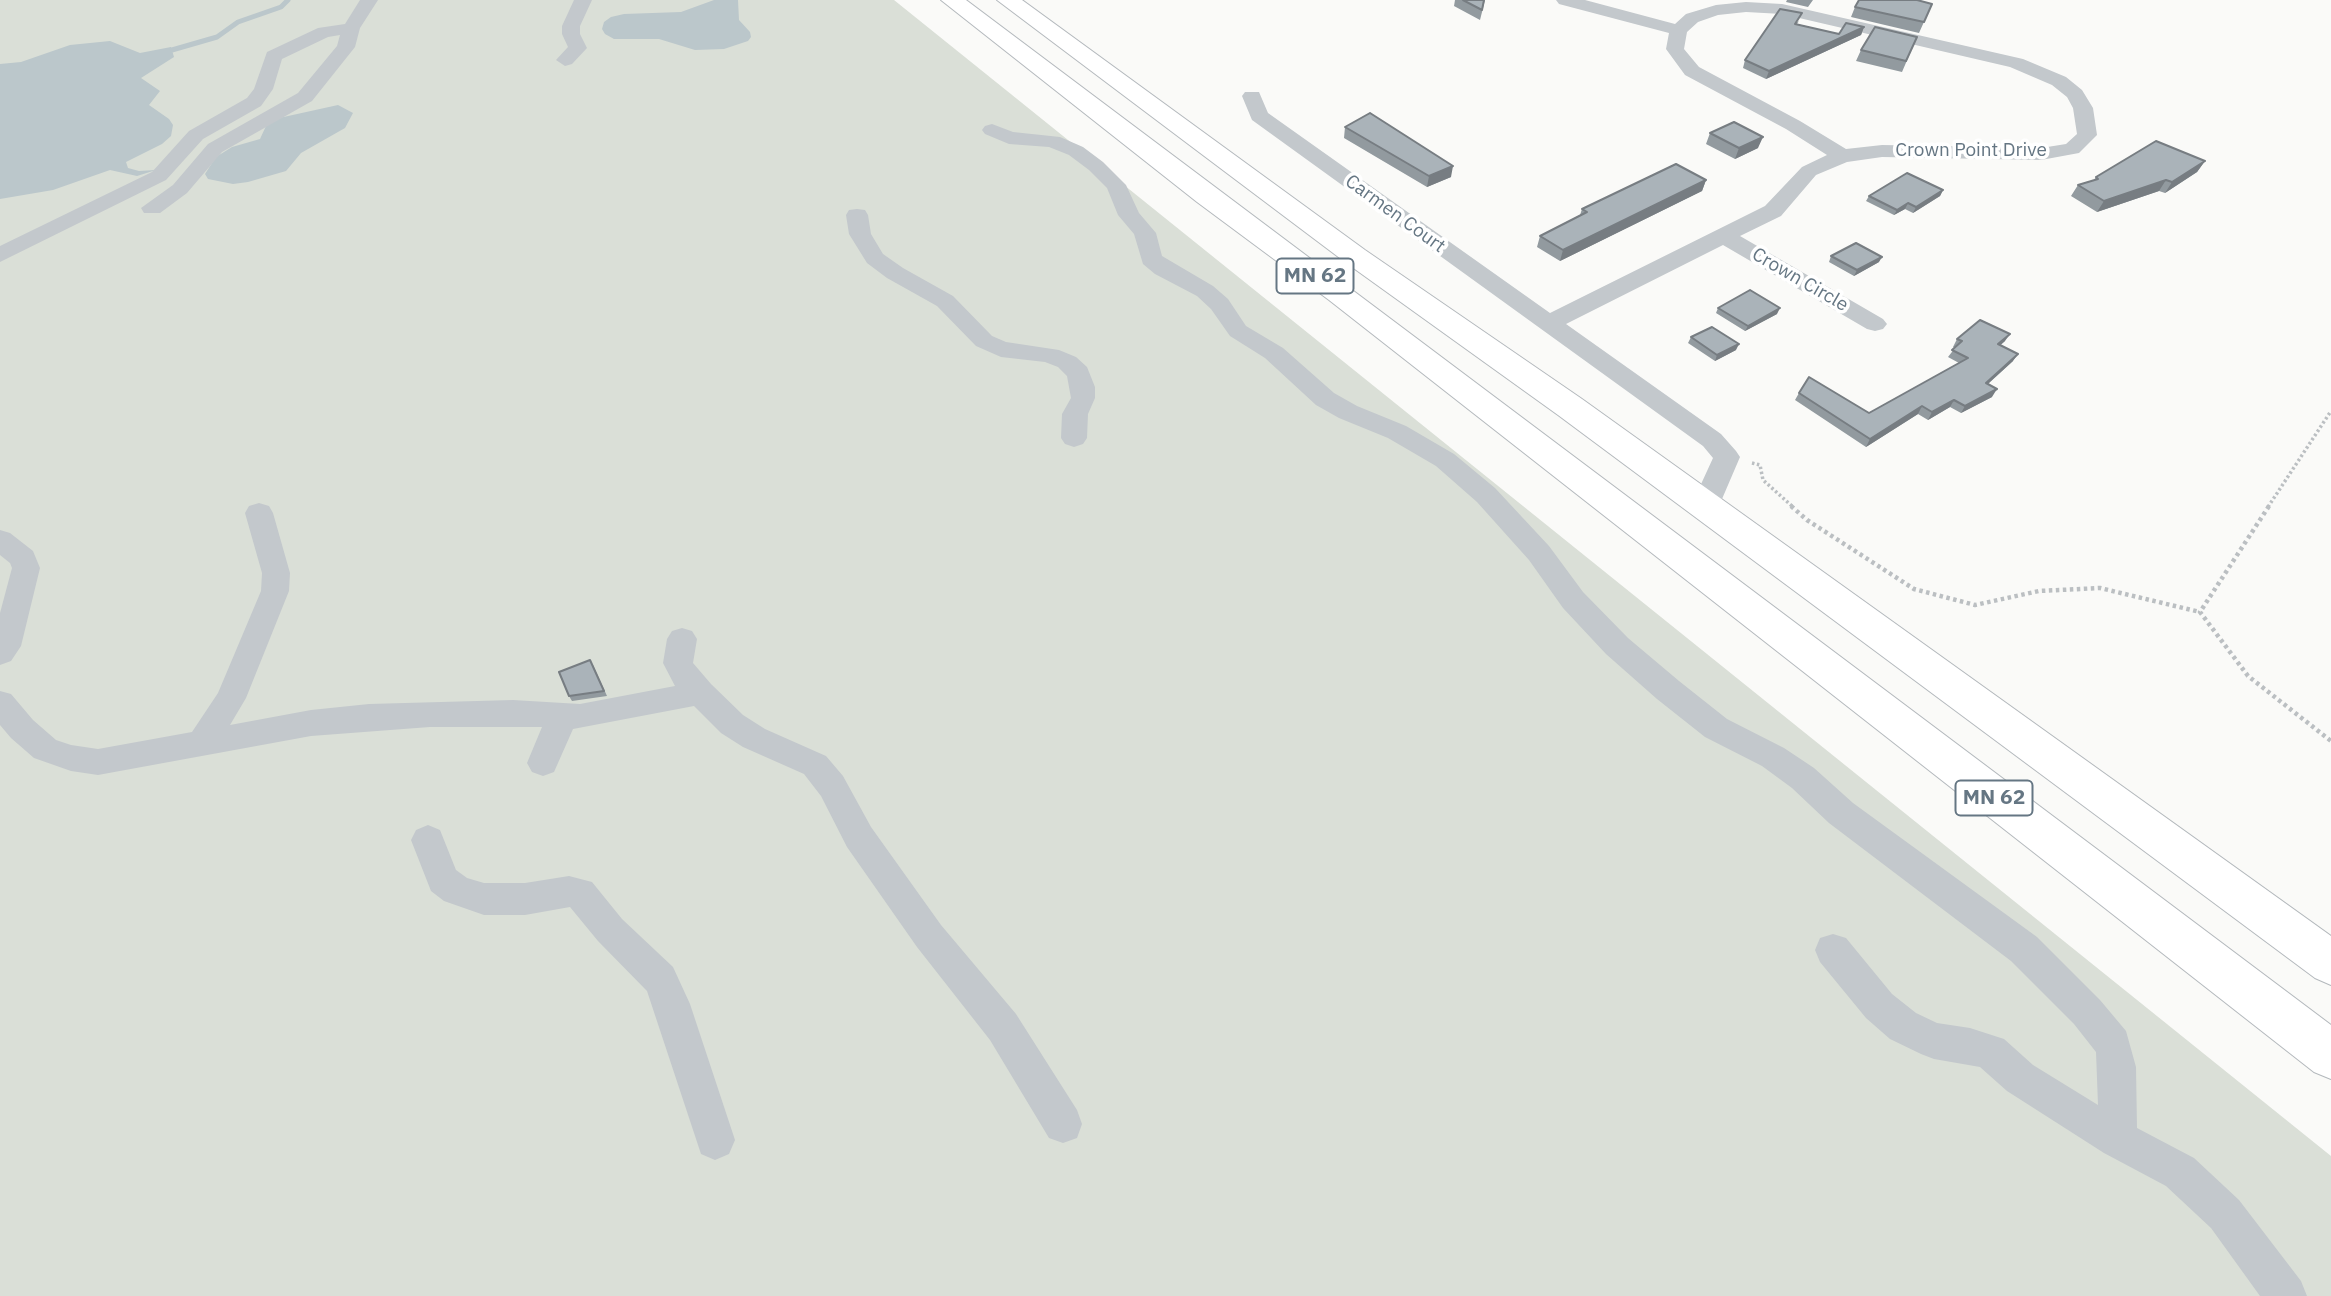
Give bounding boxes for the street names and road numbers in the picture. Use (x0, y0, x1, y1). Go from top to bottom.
street label: Crown Point Drive (1895, 140, 2047, 162)
street label: Carmen Court (1341, 170, 1449, 258)
street label: Crown Circle (1748, 243, 1852, 317)
road number: MN 62 (1276, 258, 1354, 294)
road number: MN 62 (1955, 780, 2032, 816)

